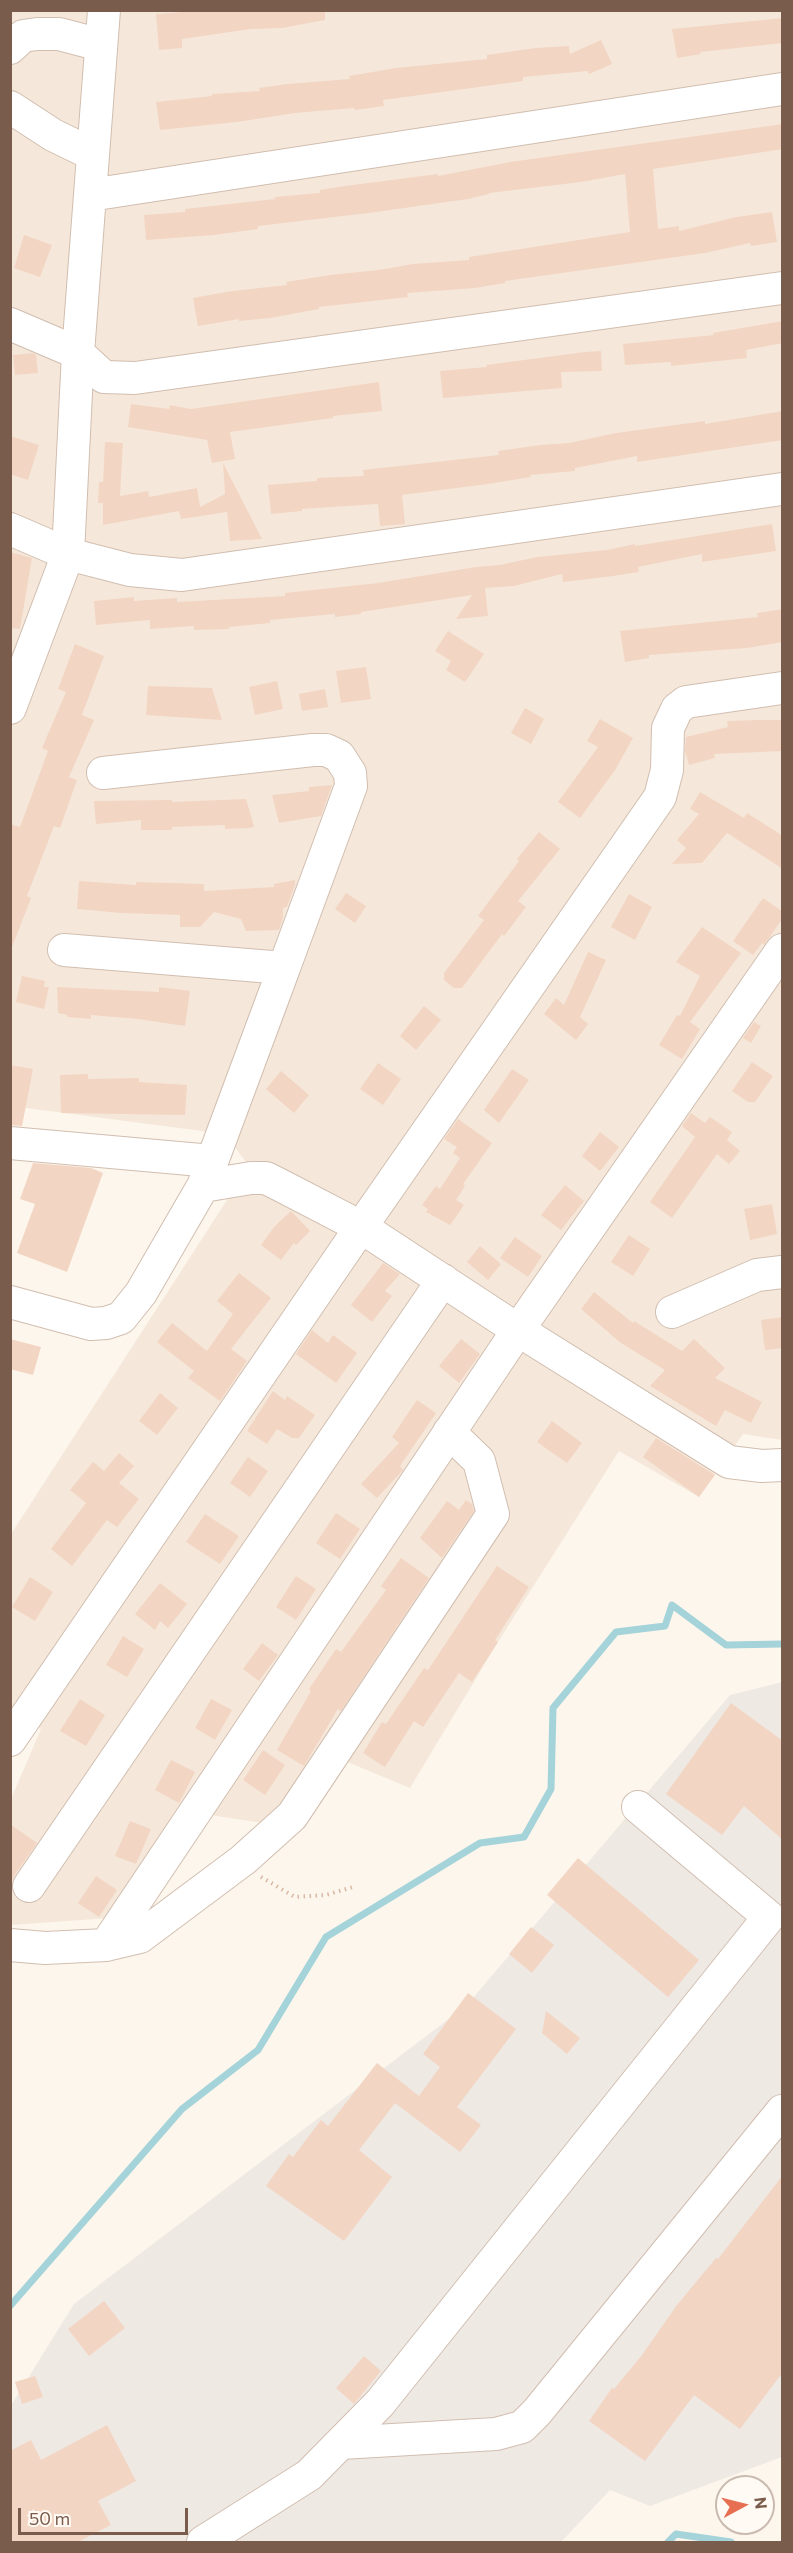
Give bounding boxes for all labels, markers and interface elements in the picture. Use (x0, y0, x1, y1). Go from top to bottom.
north arrow (715, 2475, 775, 2535)
scale bar (21, 2496, 190, 2534)
text: N (751, 2496, 772, 2510)
text: 50 m (29, 2507, 70, 2529)

